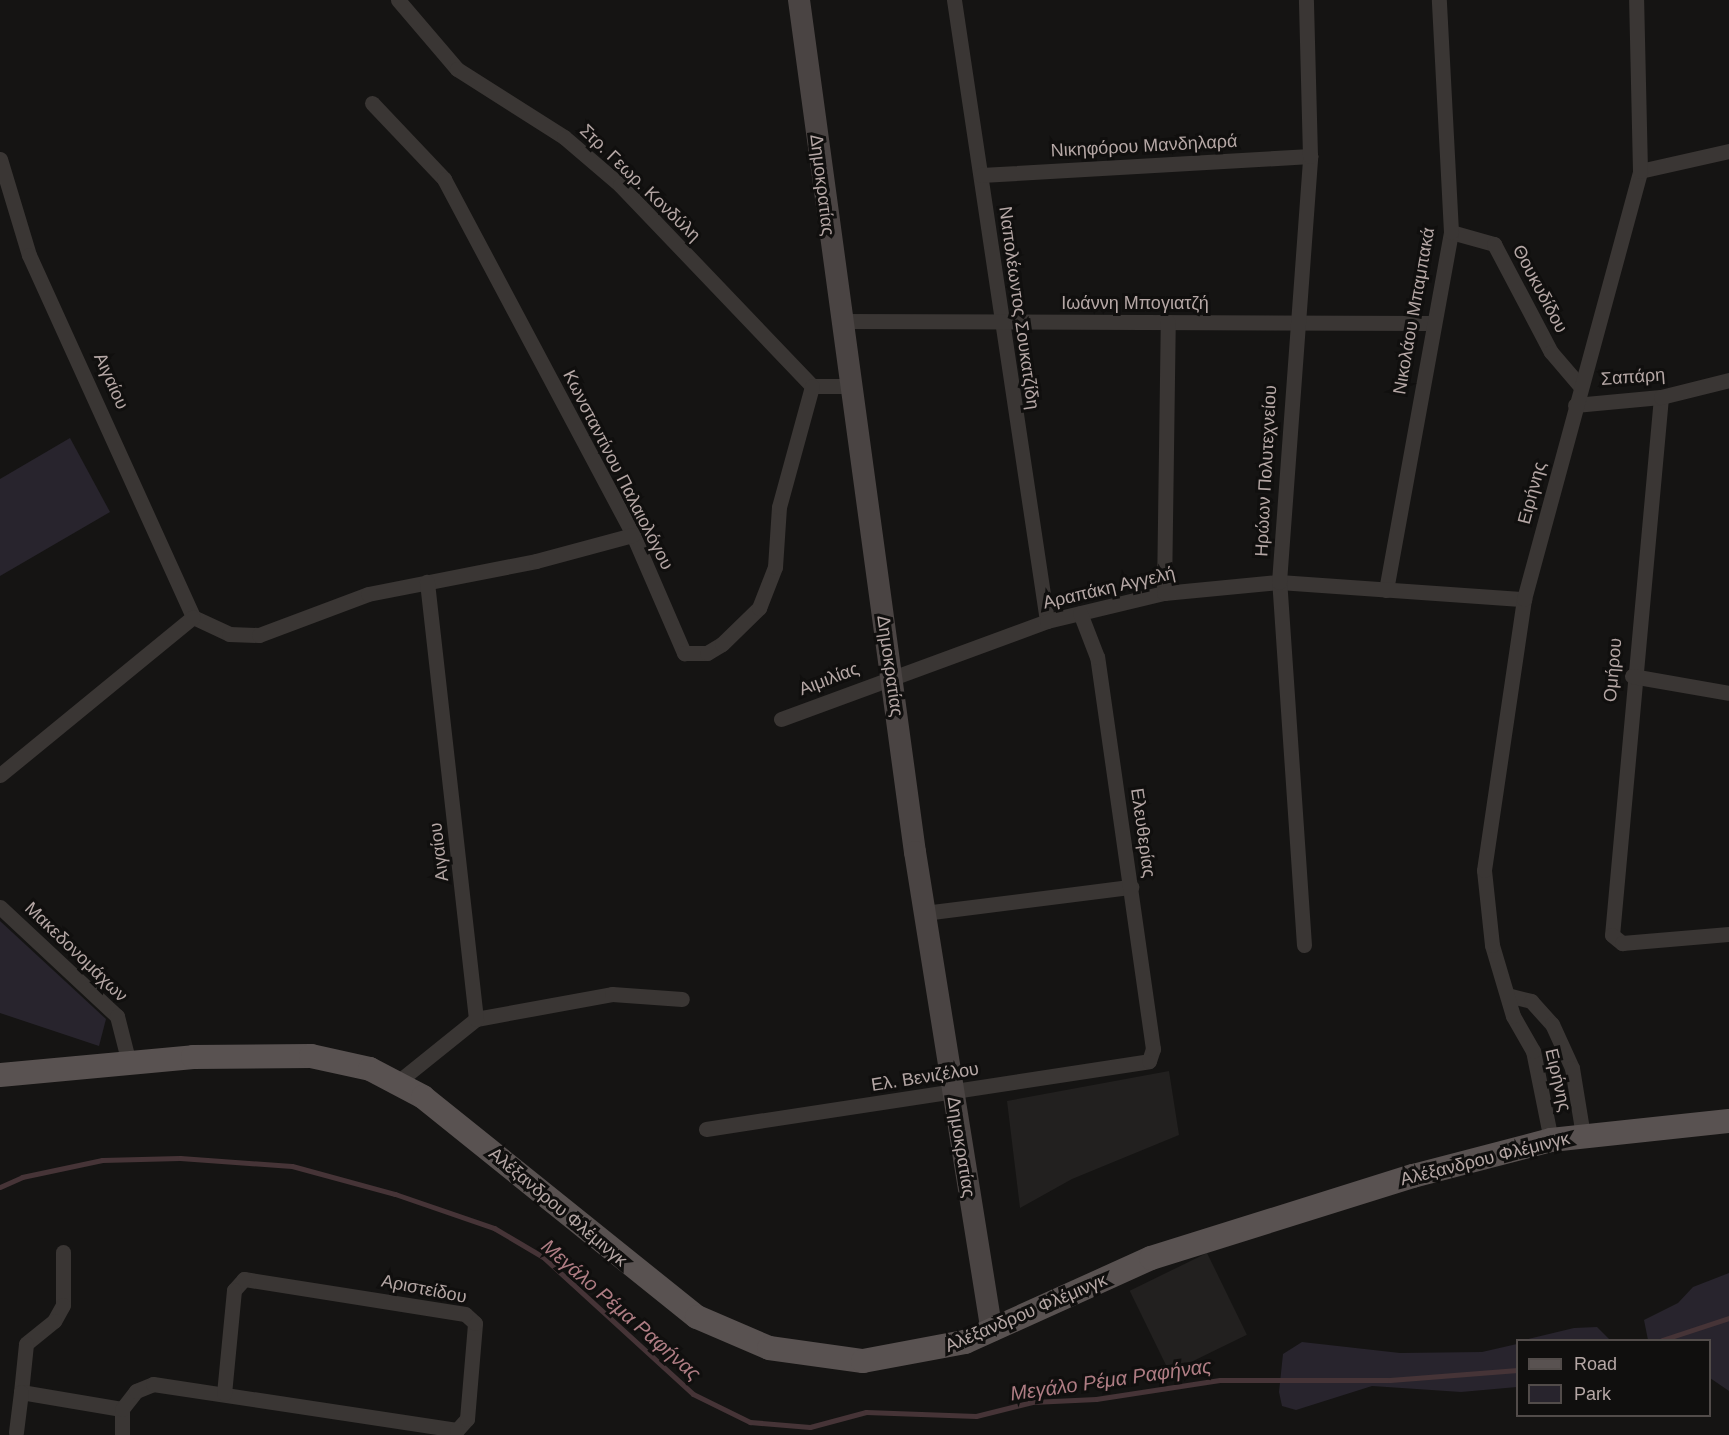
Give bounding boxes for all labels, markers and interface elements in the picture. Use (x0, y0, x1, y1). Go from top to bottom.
street label: Στρ. Γεωρ. Κονδύλη (575, 120, 705, 246)
street label: Νικηφόρου Μανδηλαρά (1050, 130, 1238, 162)
street label: Δημοκρατίας (805, 133, 839, 237)
street label: Ναπολέωντος Σουκατζίδη (994, 205, 1044, 411)
street label: Νικολάου Μπαμπακά (1389, 226, 1439, 396)
street label: Θουκυδίδου (1508, 241, 1572, 337)
street label: Ιωάννη Μπογιατζή (1061, 292, 1209, 314)
street label: Αιγαίου (89, 350, 133, 412)
street label: Σαπάρη (1600, 364, 1666, 390)
street label: Κωνσταντίνου Παλαιολόγου (558, 367, 678, 573)
street label: Ηρώων Πολυτεχνείου (1251, 385, 1281, 557)
street label: Ειρήνης (1513, 459, 1551, 527)
street label: Αραπάκη Αγγελή (1040, 562, 1178, 614)
street label: Δημοκρατίας (872, 614, 908, 718)
street label: Ομήρου (1599, 637, 1627, 703)
street label: Αιμιλίας (796, 658, 862, 700)
street label: Ελευθερίας (1126, 787, 1160, 879)
street label: Αιγαίου (425, 821, 453, 883)
street label: Μακεδονομάχων (20, 898, 132, 1006)
street label: Ειρήνης (1540, 1046, 1576, 1114)
street label: Ελ. Βενιζέλου (870, 1058, 980, 1096)
street label: Δημοκρατίας (942, 1095, 980, 1199)
street label: Αλέξανδρου Φλέμινγκ (1398, 1127, 1572, 1191)
street label: Αλέξανδρου Φλέμινγκ (484, 1143, 632, 1271)
water label: Μεγάλο Ρέμα Ραφήνας (536, 1234, 706, 1386)
street label: Αλέξανδρου Φλέμινγκ (942, 1269, 1110, 1357)
street label: Αριστείδου (380, 1270, 468, 1308)
legend (1516, 1339, 1711, 1417)
water label: Μεγάλο Ρέμα Ραφήνας (1009, 1354, 1213, 1406)
text: Road (1574, 1354, 1617, 1374)
text: Park (1574, 1384, 1611, 1404)

